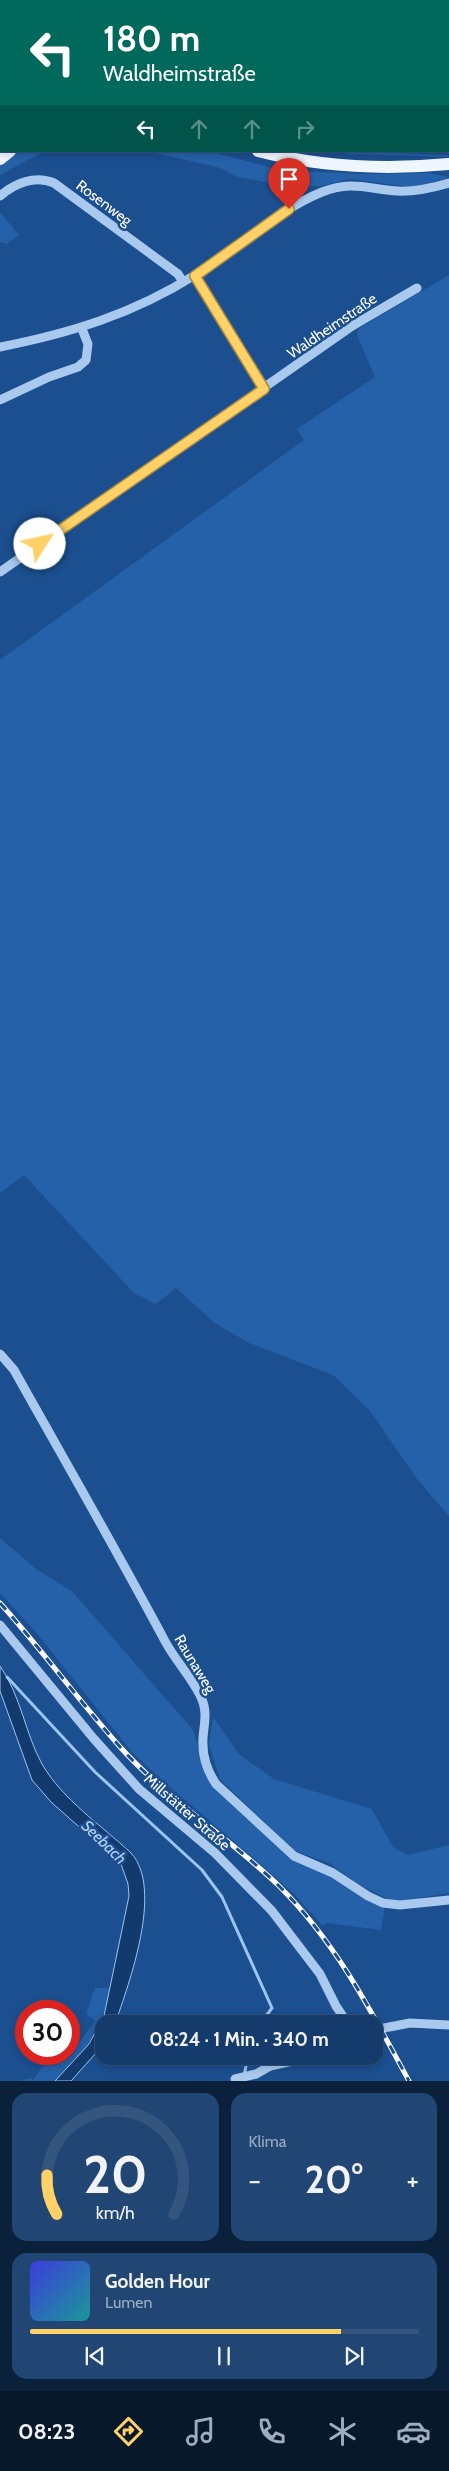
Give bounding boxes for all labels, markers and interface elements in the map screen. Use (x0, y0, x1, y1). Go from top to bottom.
text: 180 m (103, 17, 200, 60)
icon: left (20, 20, 85, 85)
text: Waldheimstraße (103, 60, 256, 87)
icon: left (132, 115, 160, 143)
icon: ahead (185, 115, 213, 143)
icon: ahead (238, 115, 266, 143)
icon: right (291, 115, 319, 143)
pin (268, 158, 310, 209)
icon: arrive (275, 165, 303, 193)
street label: Rosenweg (73, 176, 136, 230)
street label: Waldheimstraße (284, 289, 380, 363)
position arrow (13, 517, 65, 569)
street label: Raunaweg (170, 1631, 220, 1697)
street label: Millstätter Straße (140, 1770, 234, 1854)
water label: Seebach (78, 1816, 130, 1868)
speed limit sign: 30 (15, 2000, 80, 2065)
text: 08:24 · 1 Min. · 340 m (149, 2028, 329, 2051)
text: Klima (249, 2132, 286, 2151)
text: 20 (83, 2143, 147, 2206)
text: 20° (305, 2156, 363, 2203)
text: − (249, 2163, 261, 2197)
text: + (407, 2163, 419, 2197)
text: km/h (96, 2202, 135, 2223)
text: Golden Hour (105, 2270, 210, 2293)
text: Lumen (105, 2293, 152, 2312)
icon: previous (81, 2342, 109, 2370)
icon: pause (210, 2342, 238, 2370)
icon: next (340, 2342, 368, 2370)
icon: directions (111, 2414, 146, 2449)
icon: music (183, 2414, 218, 2449)
icon: phone (254, 2414, 289, 2449)
icon: climate (325, 2414, 360, 2449)
icon: car (396, 2414, 431, 2449)
text: 08:23 (18, 2418, 75, 2445)

